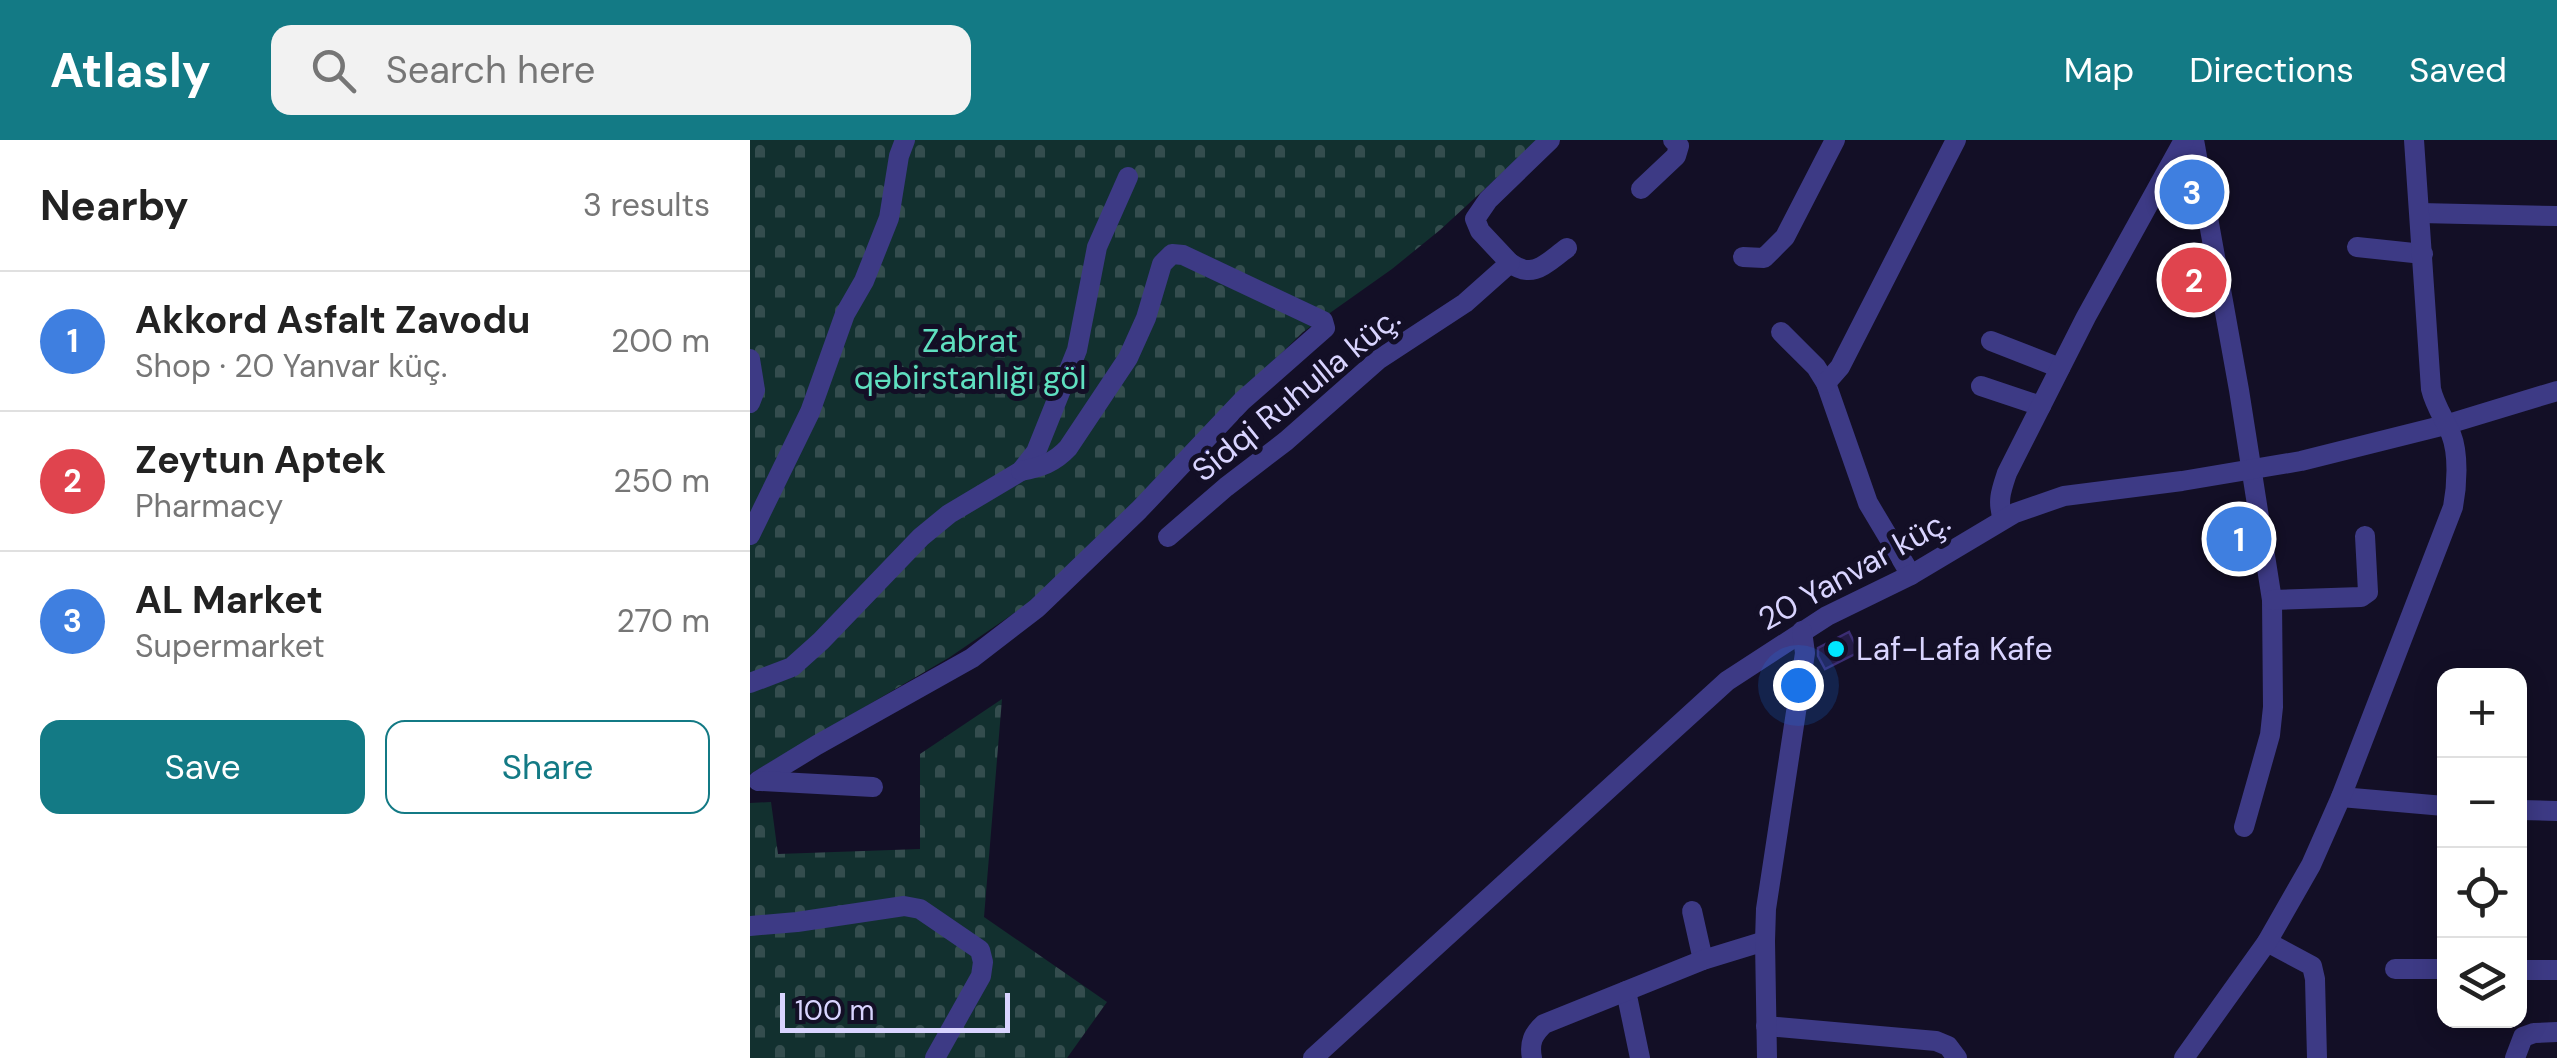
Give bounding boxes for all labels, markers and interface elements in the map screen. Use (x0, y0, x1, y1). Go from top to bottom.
search box (271, 25, 971, 115)
text: Atlasly (50, 39, 211, 102)
icon: search (306, 43, 361, 98)
text: Search here (386, 45, 595, 95)
text: Map (2064, 47, 2134, 93)
text: Directions (2189, 47, 2354, 93)
text: Saved (2409, 47, 2507, 93)
pin: 3 (2160, 155, 2224, 230)
text: Nearby (40, 178, 189, 233)
text: 3 results (583, 184, 710, 226)
pin: 2 (2162, 242, 2226, 318)
text: Akkord Asfalt Zavodu (135, 295, 531, 345)
street label: Sidqi Ruhulla küç. (1183, 297, 1409, 491)
text: 1 (67, 320, 78, 362)
text: 200 m (611, 320, 710, 362)
park label: Zabrat qəbirstanlığı göl (854, 320, 1086, 399)
text: Shop · 20 Yanvar küç. (135, 345, 447, 387)
text: Zeytun Aptek (135, 435, 386, 485)
text: 2 (63, 460, 82, 502)
text: 250 m (613, 460, 710, 502)
text: Pharmacy (135, 485, 283, 527)
street label: 20 Yanvar küç. (1751, 500, 1957, 640)
pin: 1 (2206, 502, 2272, 576)
text: AL Market (135, 575, 323, 625)
text: 3 (63, 600, 82, 642)
text: 270 m (617, 600, 710, 642)
text: Supermarket (135, 625, 325, 667)
place label: Laf-Lafa Kafe (1856, 628, 2053, 670)
marker: Laf-Lafa Kafe (1825, 638, 1847, 660)
your location (1773, 660, 1824, 711)
map controls (2437, 668, 2527, 1028)
button: + (2437, 668, 2527, 758)
button: Save (40, 720, 365, 814)
button: Share (385, 720, 710, 814)
button: − (2437, 758, 2527, 848)
button: locate (2437, 848, 2527, 938)
button: layers (2437, 938, 2527, 1028)
scale bar (780, 988, 1010, 1032)
text: 100 m (795, 992, 874, 1029)

